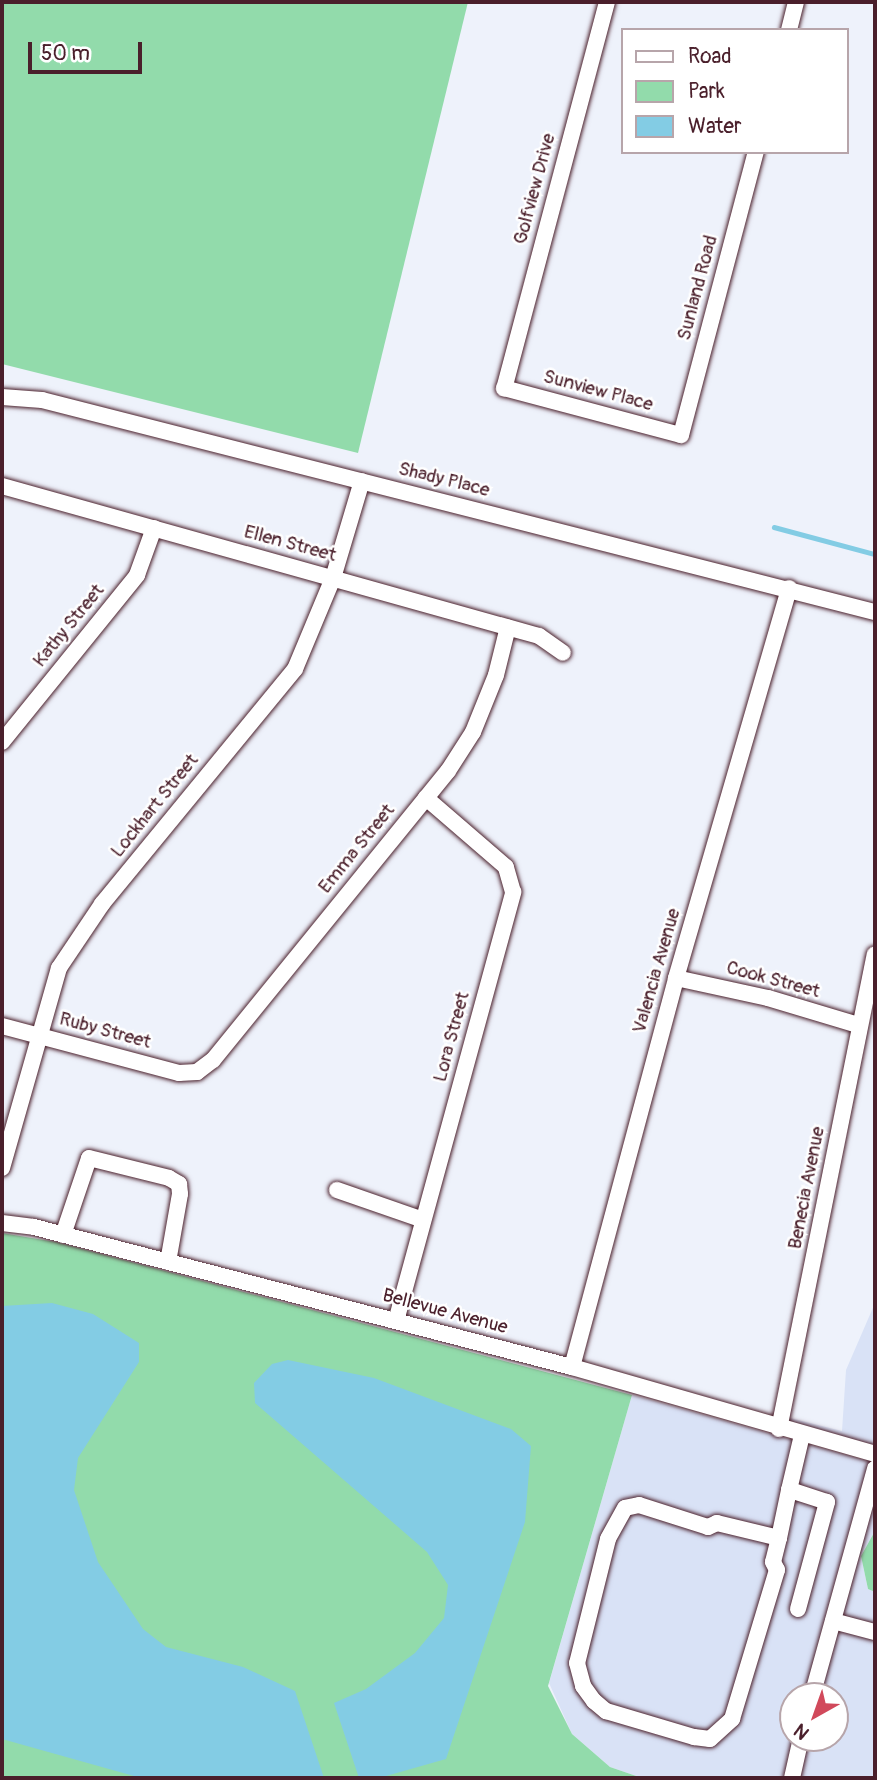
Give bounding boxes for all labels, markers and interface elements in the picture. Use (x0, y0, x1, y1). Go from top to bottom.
scale bar (32, 28, 145, 72)
legend (622, 28, 849, 154)
text: 50 m (41, 40, 90, 67)
text: Road (688, 43, 732, 70)
text: Park (688, 78, 725, 105)
text: Water (688, 113, 741, 140)
street label: Golfview Drive (509, 131, 561, 247)
street label: Sunland Road (673, 233, 723, 343)
street label: Sunview Place (541, 365, 655, 417)
street label: Shady Place (396, 458, 492, 502)
street label: Ellen Street (241, 521, 339, 567)
street label: Kathy Street (29, 580, 109, 672)
street label: Lockhart Street (106, 750, 204, 862)
street label: Emma Street (314, 800, 400, 898)
street label: Valencia Avenue (628, 906, 686, 1036)
street label: Cook Street (724, 957, 822, 1003)
street label: Lora Street (429, 990, 475, 1084)
street label: Ruby Street (57, 1008, 153, 1054)
street label: Benecia Avenue (784, 1125, 830, 1251)
street label: Bellevue Avenue (380, 1284, 510, 1340)
north arrow (779, 1682, 849, 1752)
text: N (789, 1718, 814, 1745)

